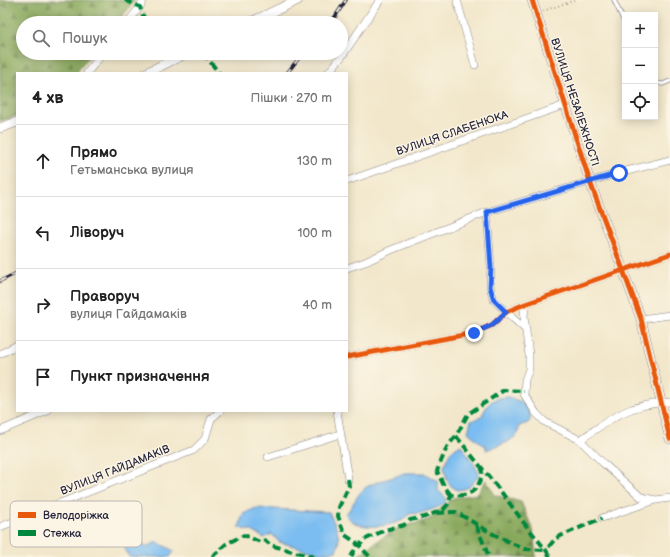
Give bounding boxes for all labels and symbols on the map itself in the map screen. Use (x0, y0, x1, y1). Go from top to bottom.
street label: ВУЛИЦЯ НЕЗАЛЕЖНОСТІ (548, 36, 602, 168)
street label: ВУЛИЦЯ СЛАБЕНЮКА (395, 108, 510, 158)
route start (610, 164, 628, 182)
route end (465, 324, 483, 342)
street label: ВУЛИЦЯ ГАЙДАМАКІВ (58, 442, 172, 498)
legend (10, 501, 142, 547)
text: Велодоріжка (43, 509, 109, 522)
text: Стежка (43, 527, 82, 540)

